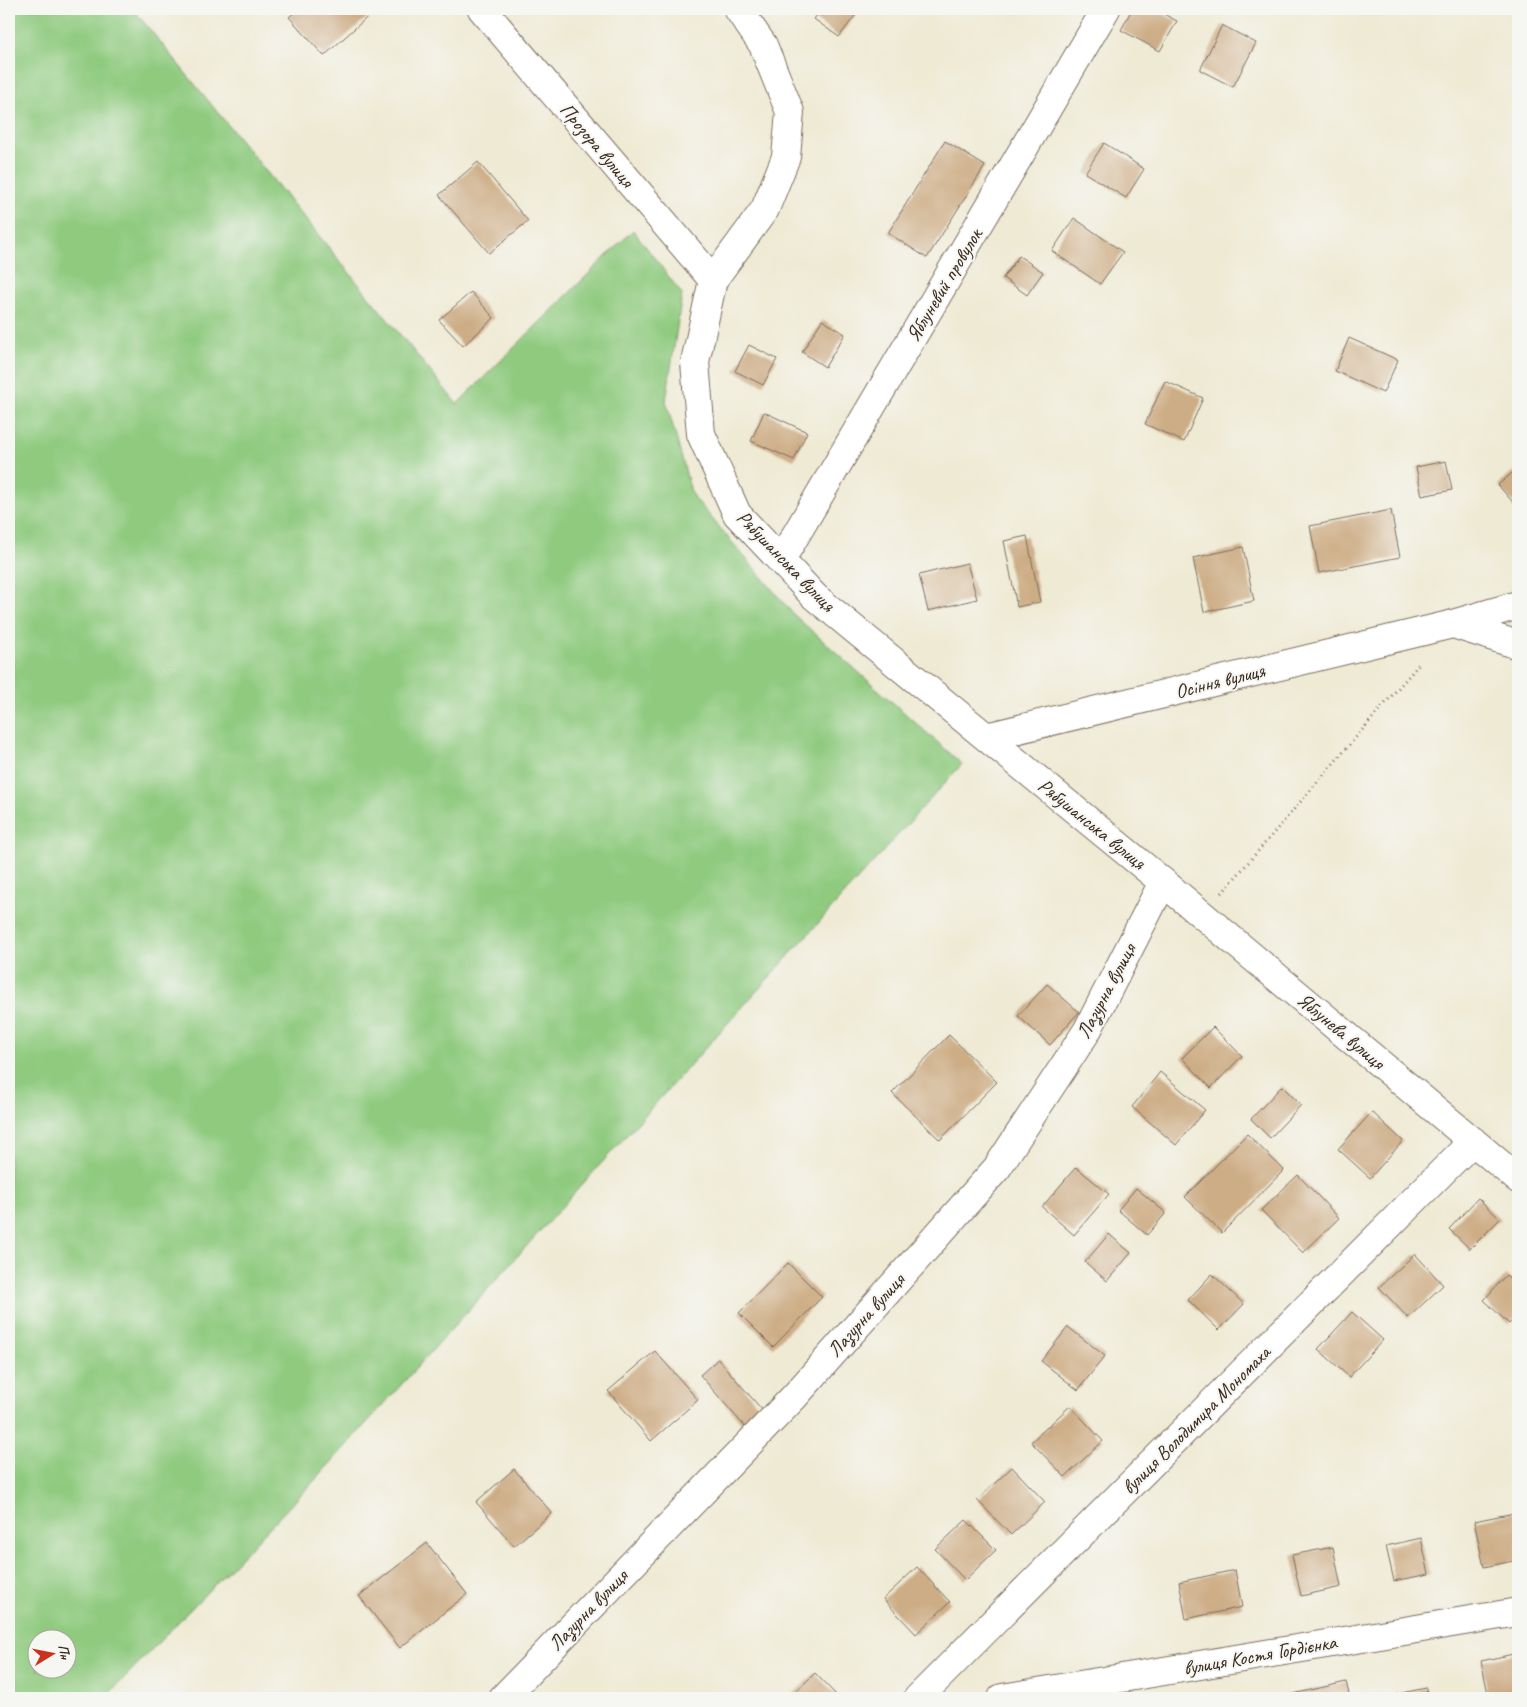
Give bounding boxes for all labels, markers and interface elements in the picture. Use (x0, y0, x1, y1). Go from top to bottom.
street label: Прозора вулиця (554, 98, 641, 194)
street label: Яблуневий провулок (900, 222, 988, 346)
street label: Рябушанська вулиця (731, 505, 841, 617)
street label: Осіння вулиця (1173, 658, 1268, 704)
street label: Рябушанська вулиця (1033, 773, 1152, 876)
street label: Лазурна вулиця (1071, 937, 1143, 1043)
street label: Яблунева вулиця (1292, 987, 1392, 1076)
street label: Лазурна вулиця (822, 1266, 912, 1363)
street label: вулиця Володимира Мономаха (1116, 1339, 1277, 1500)
street label: Лазурна вулиця (543, 1562, 635, 1657)
street label: вулиця Костя Гордієнка (1181, 1629, 1340, 1681)
north arrow (28, 1630, 78, 1680)
text: Пн (55, 1643, 74, 1661)

